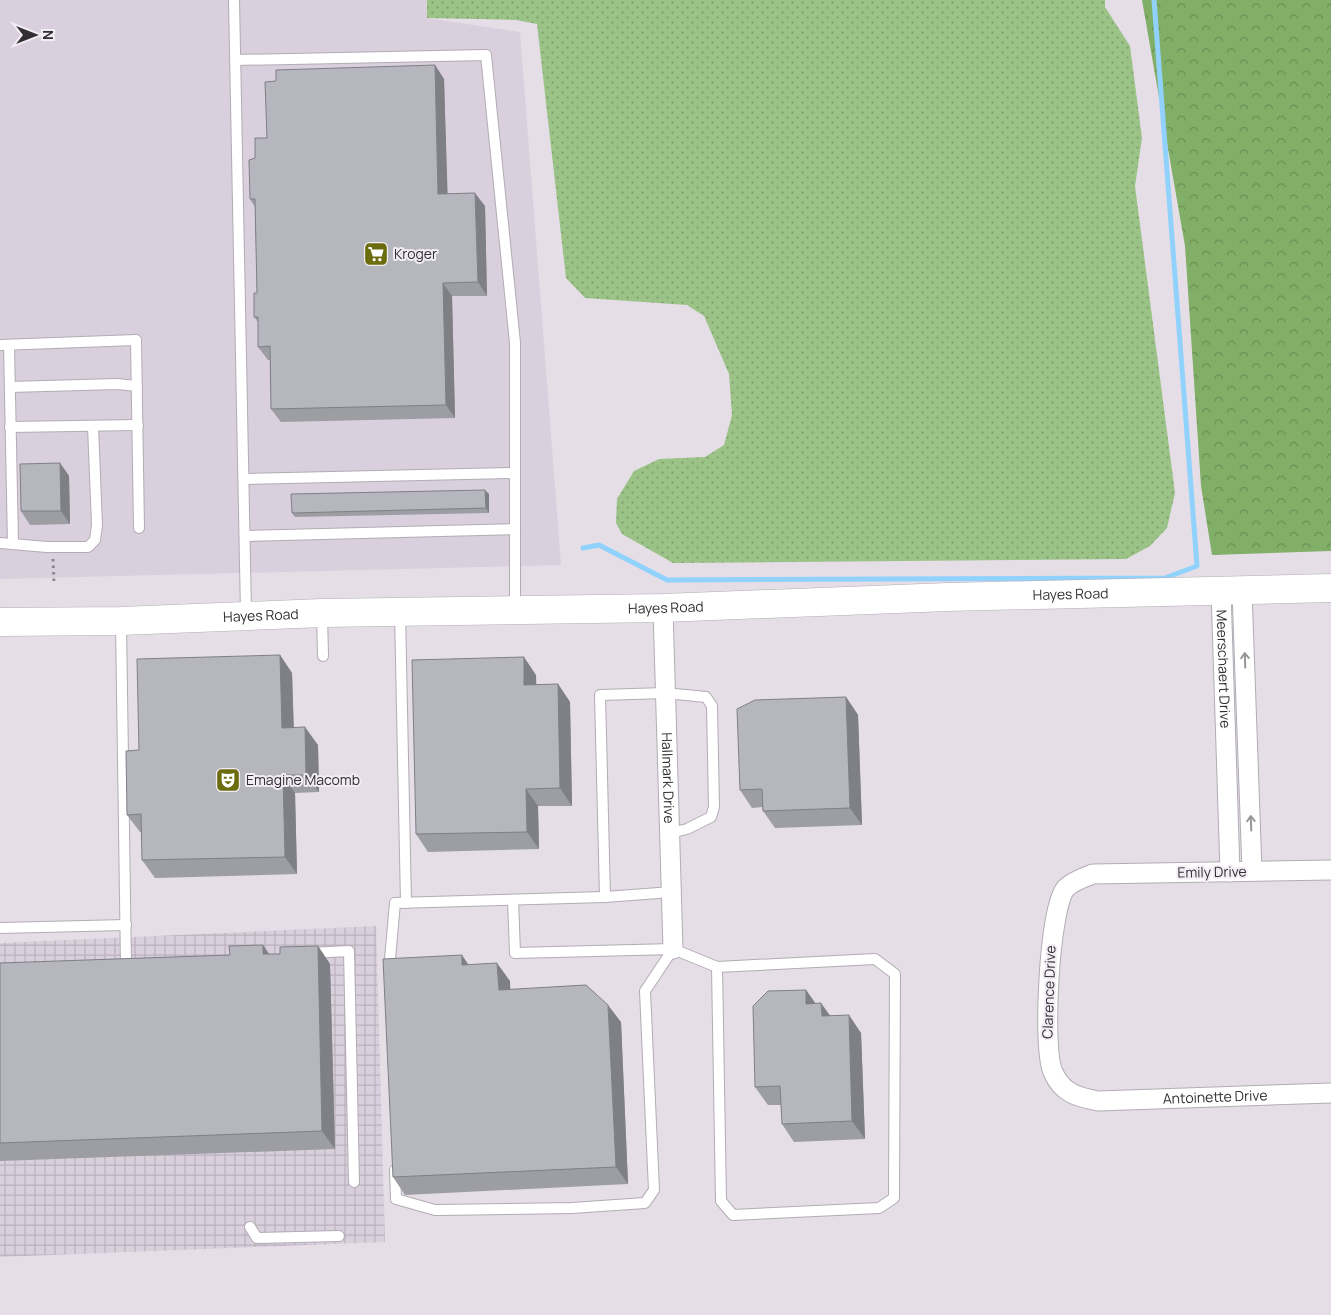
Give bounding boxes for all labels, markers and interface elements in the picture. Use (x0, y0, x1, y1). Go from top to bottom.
north arrow (10, 10, 60, 60)
text: N (39, 30, 58, 40)
supermarket icon: Kroger (363, 241, 389, 267)
place label: Kroger (394, 244, 437, 263)
street label: Hayes Road (1033, 583, 1109, 604)
street label: Hayes Road (628, 596, 704, 618)
street label: Hayes Road (223, 604, 299, 626)
street label: Meerschaert Drive (1213, 609, 1235, 729)
one-way arrow (1240, 653, 1249, 669)
street label: Hallmark Drive (658, 732, 679, 824)
theatre icon: Emagine Macomb (215, 767, 241, 793)
place label: Emagine Macomb (246, 770, 360, 789)
one-way arrow (1246, 815, 1255, 831)
street label: Emily Drive (1177, 861, 1247, 882)
street label: Clarence Drive (1037, 945, 1060, 1039)
street label: Antoinette Drive (1162, 1085, 1268, 1108)

